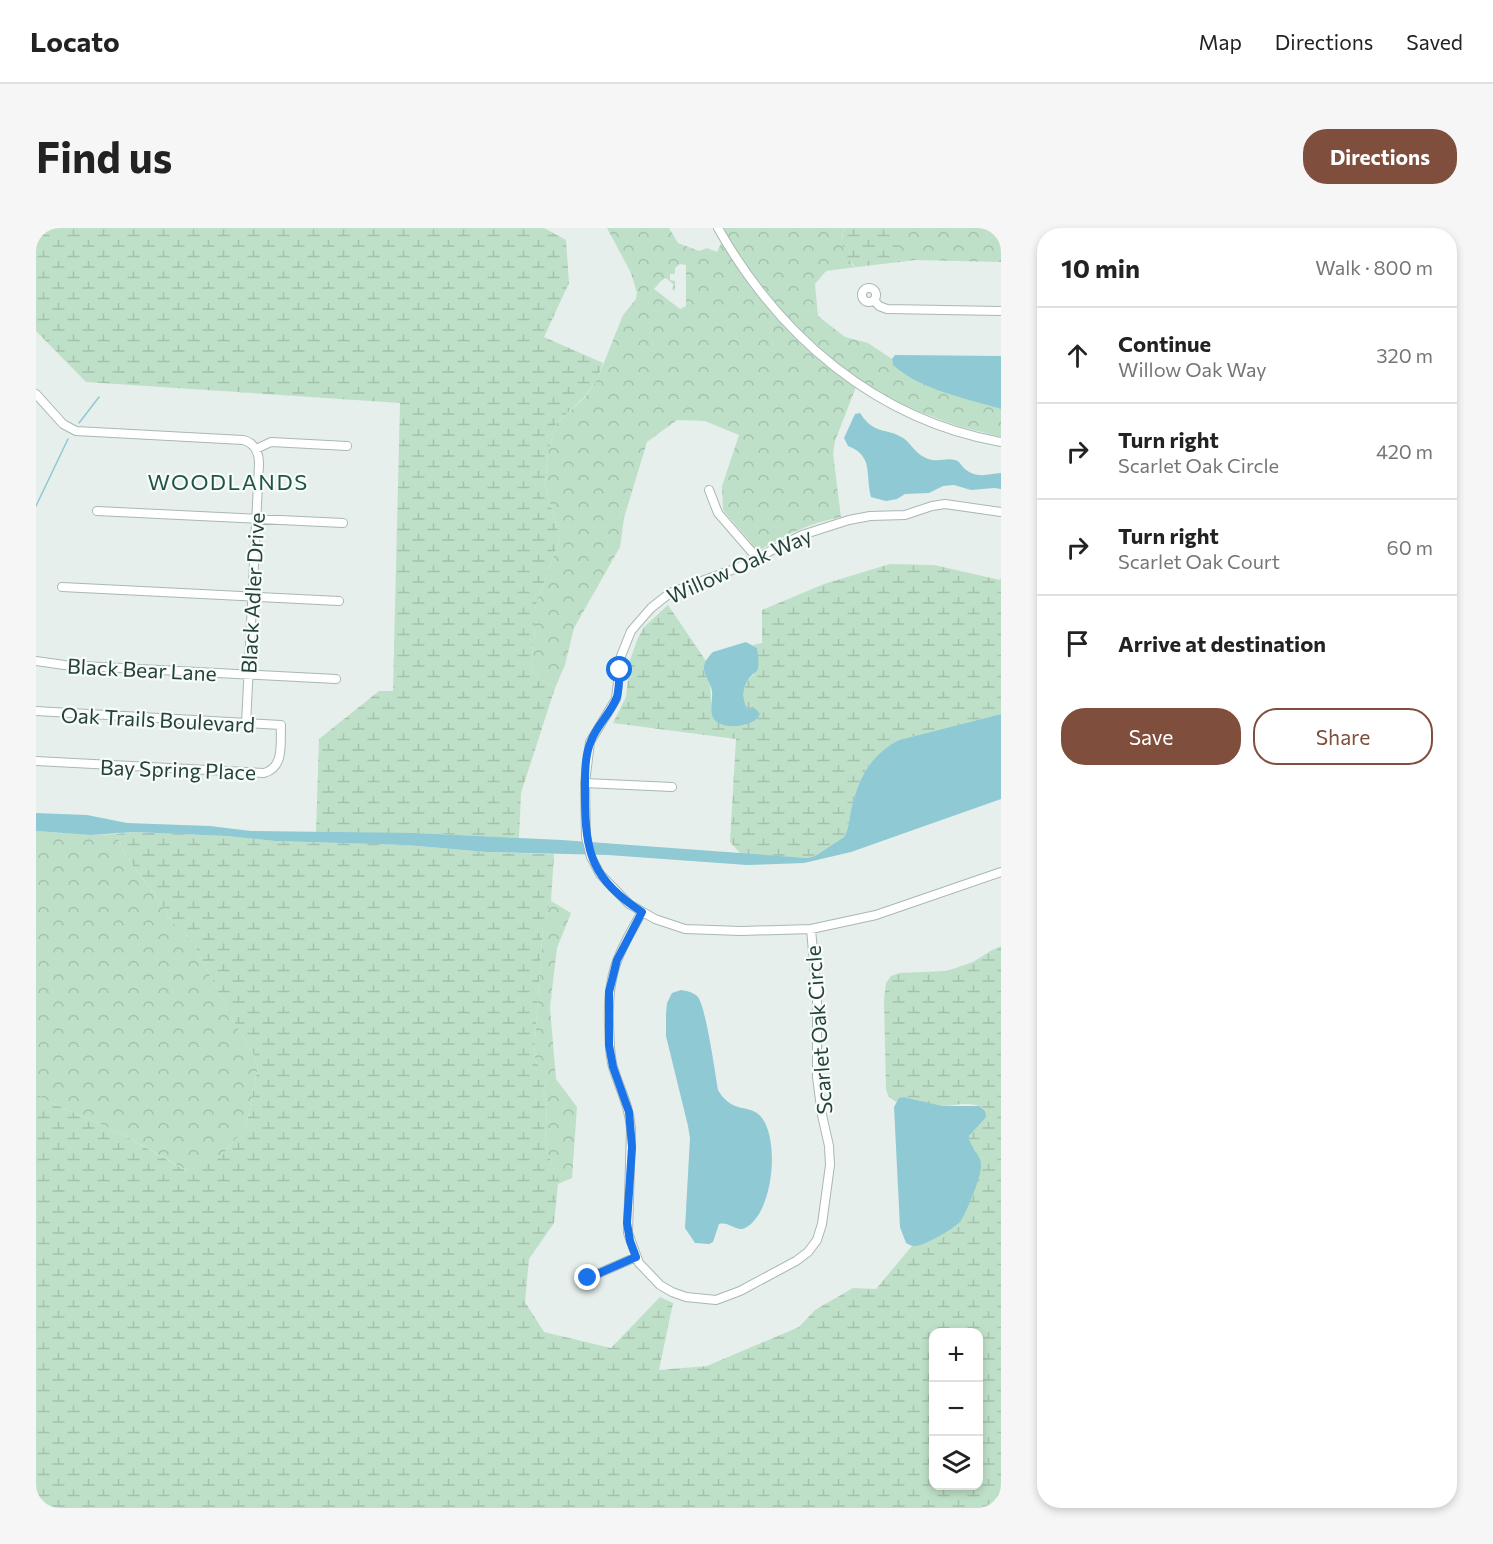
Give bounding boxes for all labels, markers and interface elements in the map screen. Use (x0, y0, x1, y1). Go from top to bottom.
text: Locato (30, 24, 120, 58)
text: Map (1199, 29, 1242, 54)
text: Directions (1275, 29, 1373, 54)
text: Saved (1406, 29, 1463, 54)
button: Directions (1303, 129, 1457, 184)
text: Find us (36, 130, 172, 182)
text: 10 min (1061, 252, 1140, 283)
text: Walk · 800 m (1315, 255, 1433, 279)
text: Continue (1118, 330, 1211, 357)
icon: ahead (1061, 339, 1094, 372)
text: 320 m (1376, 343, 1433, 367)
text: Willow Oak Way (1118, 357, 1267, 381)
text: Turn right (1118, 426, 1219, 453)
icon: right (1061, 435, 1094, 468)
text: 420 m (1376, 439, 1433, 463)
text: Scarlet Oak Circle (1118, 453, 1279, 477)
district label: WOODLANDS (147, 468, 309, 495)
street label: Black Adler Drive (235, 512, 269, 674)
street label: Willow Oak Way (663, 522, 815, 608)
text: Turn right (1118, 522, 1219, 549)
icon: right (1061, 531, 1094, 564)
text: 60 m (1387, 535, 1433, 559)
text: Scarlet Oak Court (1118, 549, 1280, 573)
icon: arrive (1061, 627, 1094, 660)
text: Arrive at destination (1118, 630, 1326, 657)
street label: Black Bear Lane (67, 653, 217, 685)
route start (606, 656, 632, 682)
street label: Oak Trails Boulevard (60, 701, 256, 737)
button: Save (1061, 708, 1241, 765)
button: Share (1253, 708, 1433, 765)
street label: Bay Spring Place (100, 754, 256, 784)
street label: Scarlet Oak Circle (800, 945, 836, 1115)
route end (574, 1264, 600, 1290)
map controls (929, 1328, 983, 1490)
button: + (929, 1328, 983, 1382)
button: − (929, 1382, 983, 1436)
button: layers (929, 1436, 983, 1490)

